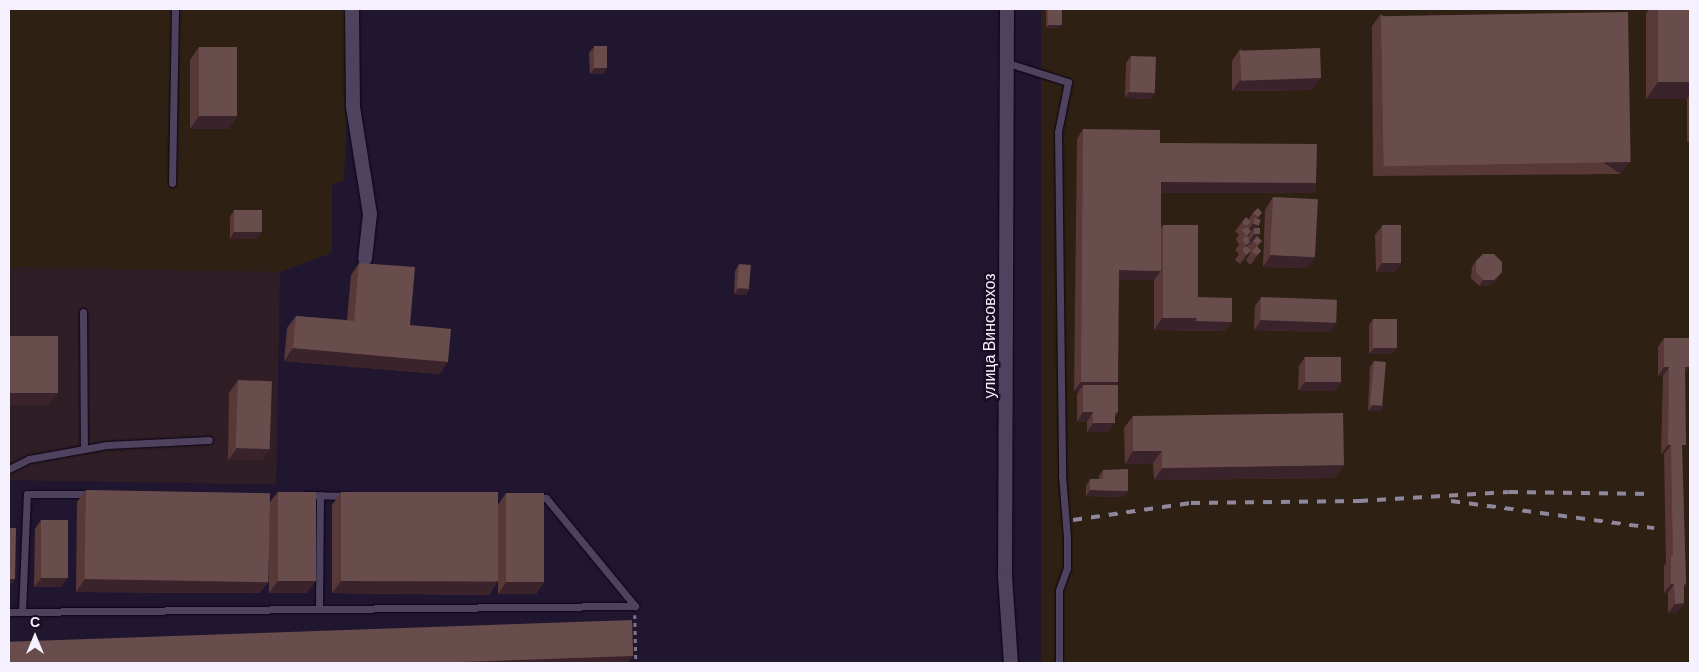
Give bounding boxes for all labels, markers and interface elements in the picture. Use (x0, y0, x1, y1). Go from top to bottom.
street label: улица Винсовхоз (979, 273, 999, 399)
north arrow (10, 612, 60, 662)
text: С (30, 613, 40, 630)

